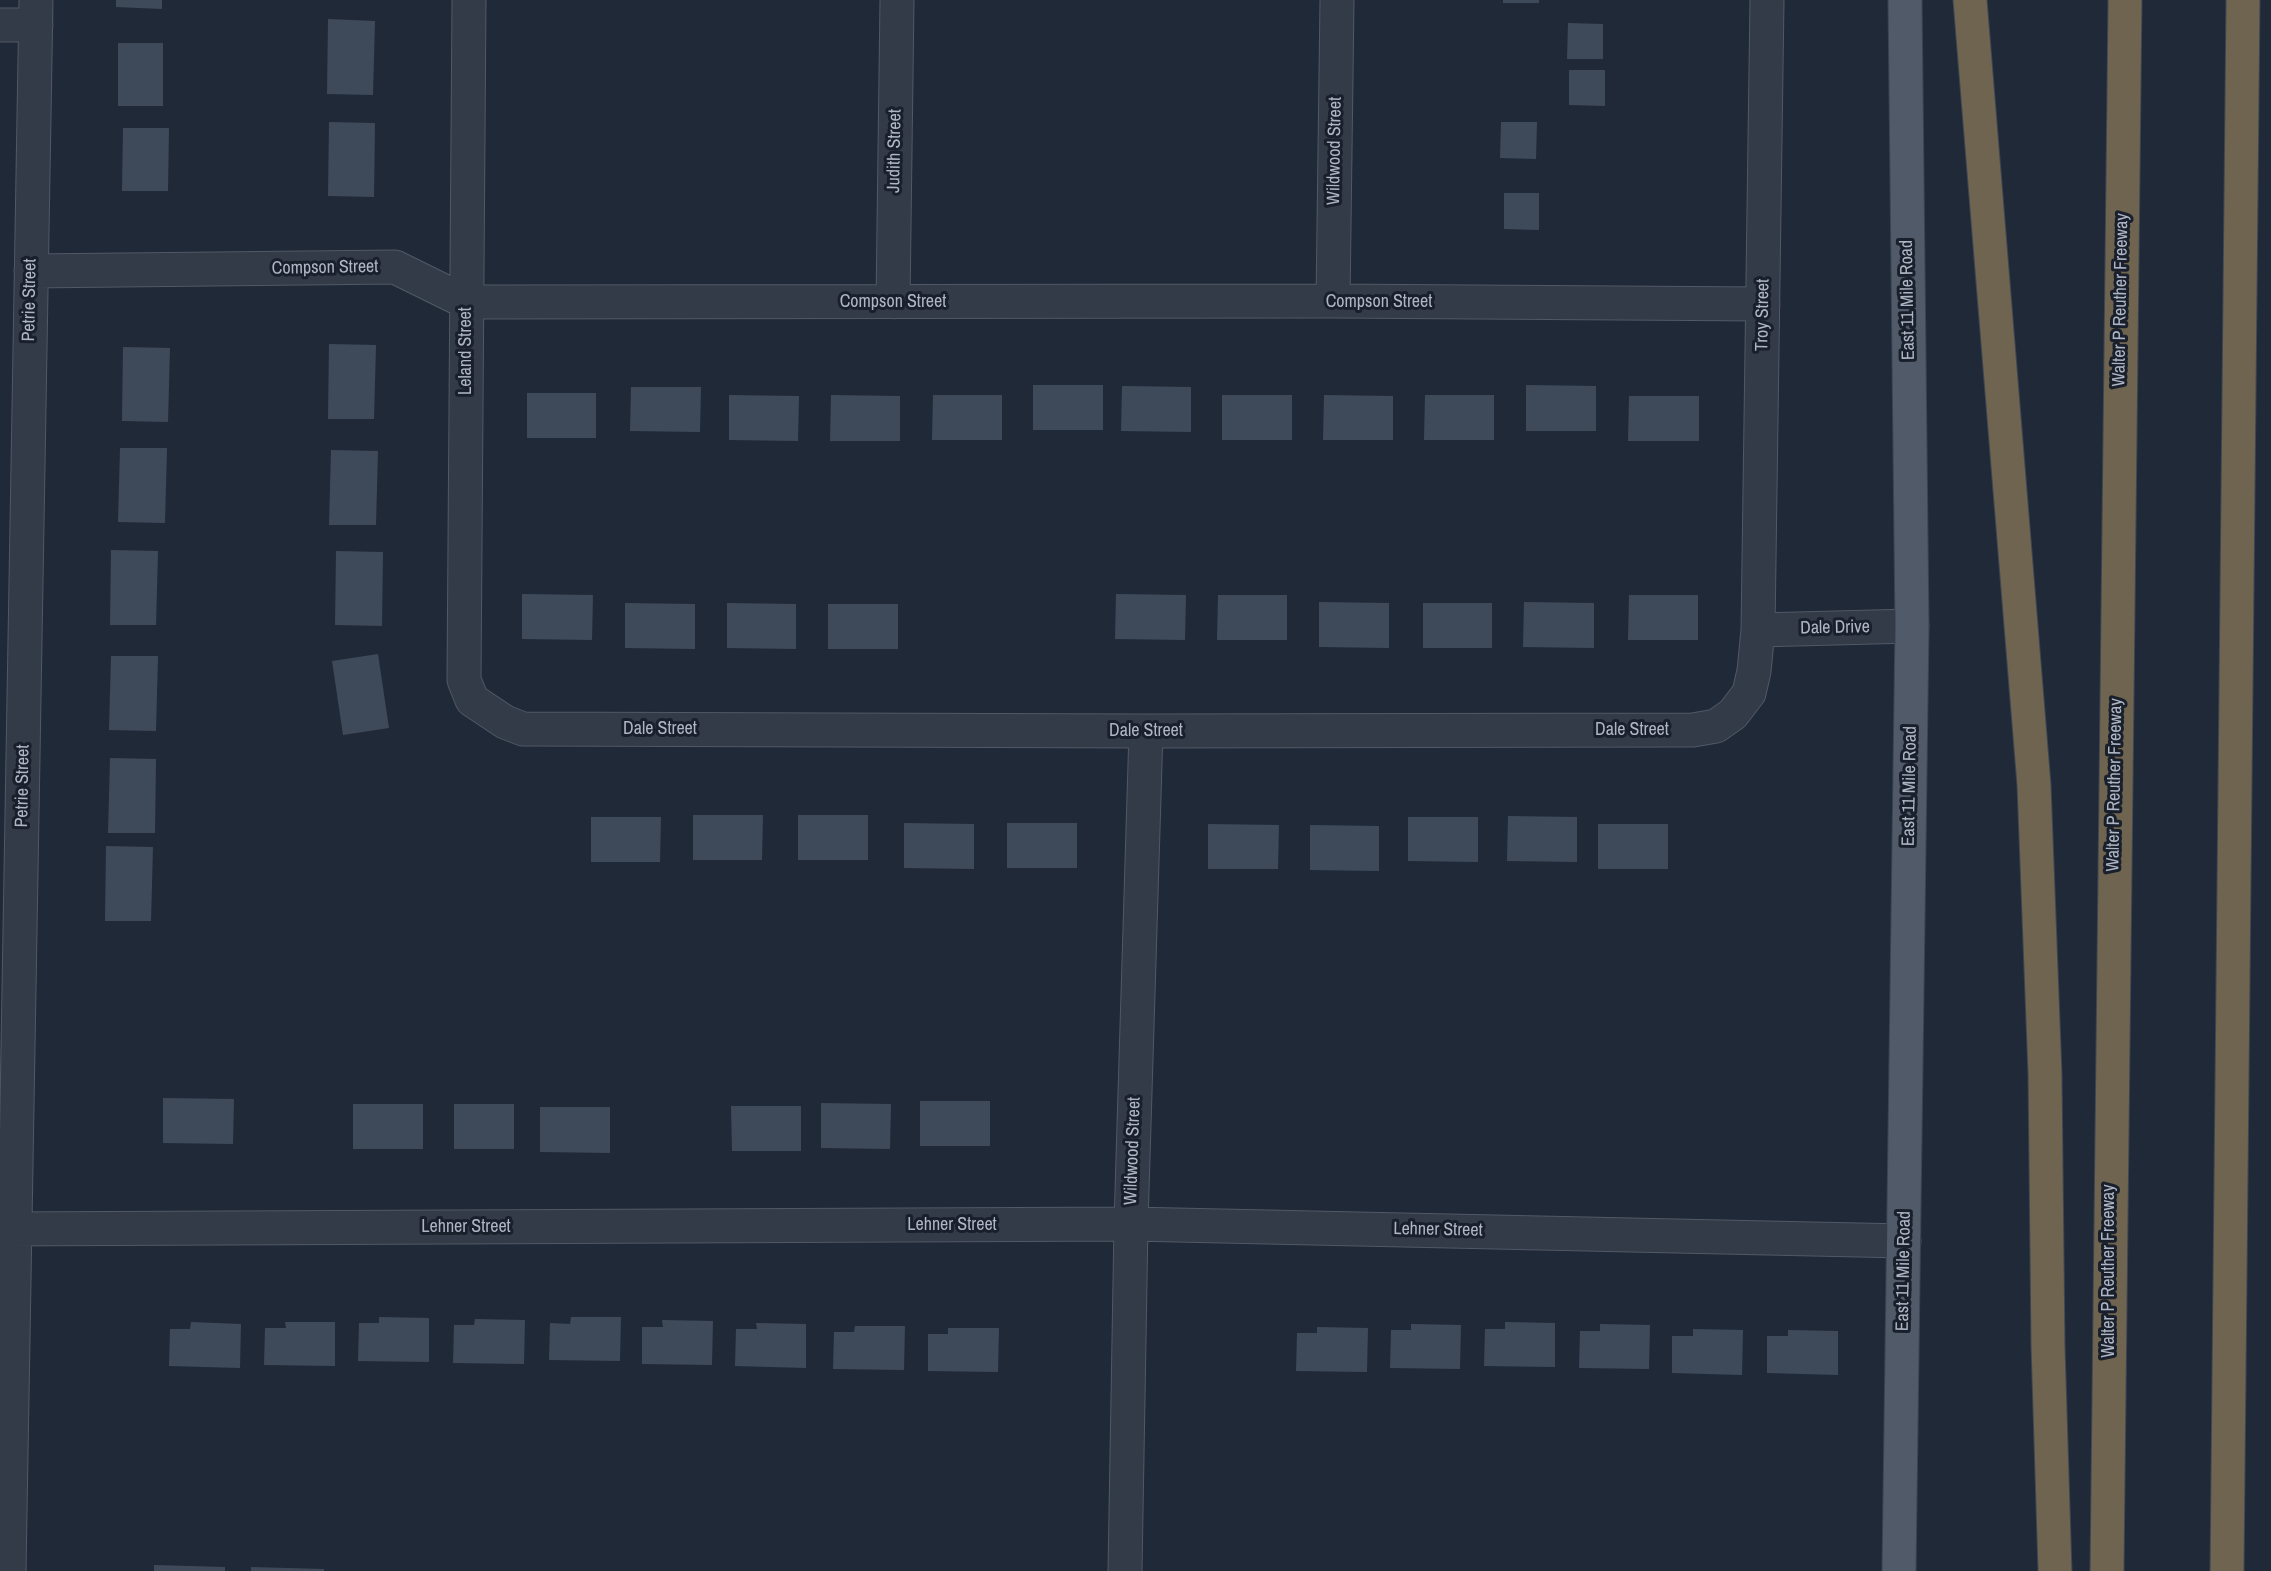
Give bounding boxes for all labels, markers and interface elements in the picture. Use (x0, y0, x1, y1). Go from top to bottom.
street label: Wildwood Street (1323, 97, 1347, 205)
street label: Judith Street (883, 109, 907, 193)
street label: Walter P Reuther Freeway (2109, 213, 2133, 387)
street label: East 11 Mile Road (1896, 240, 1920, 360)
street label: Compson Street (271, 256, 379, 280)
street label: Petrie Street (18, 258, 42, 342)
street label: Troy Street (1752, 279, 1774, 351)
street label: Compson Street (840, 291, 946, 313)
street label: Compson Street (1326, 291, 1432, 313)
street label: Leland Street (455, 307, 477, 395)
street label: Dale Drive (1800, 617, 1870, 639)
street label: Walter P Reuther Freeway (2103, 698, 2127, 872)
street label: Dale Street (623, 718, 697, 740)
street label: Dale Street (1595, 719, 1669, 741)
street label: Dale Street (1109, 720, 1183, 742)
street label: East 11 Mile Road (1898, 726, 1922, 846)
street label: Petrie Street (11, 744, 35, 828)
street label: Wildwood Street (1120, 1097, 1146, 1205)
street label: Walter P Reuther Freeway (2098, 1184, 2120, 1358)
street label: East 11 Mile Road (1892, 1211, 1916, 1331)
street label: Lehner Street (907, 1214, 997, 1236)
street label: Lehner Street (421, 1216, 511, 1238)
street label: Lehner Street (1393, 1218, 1483, 1242)

